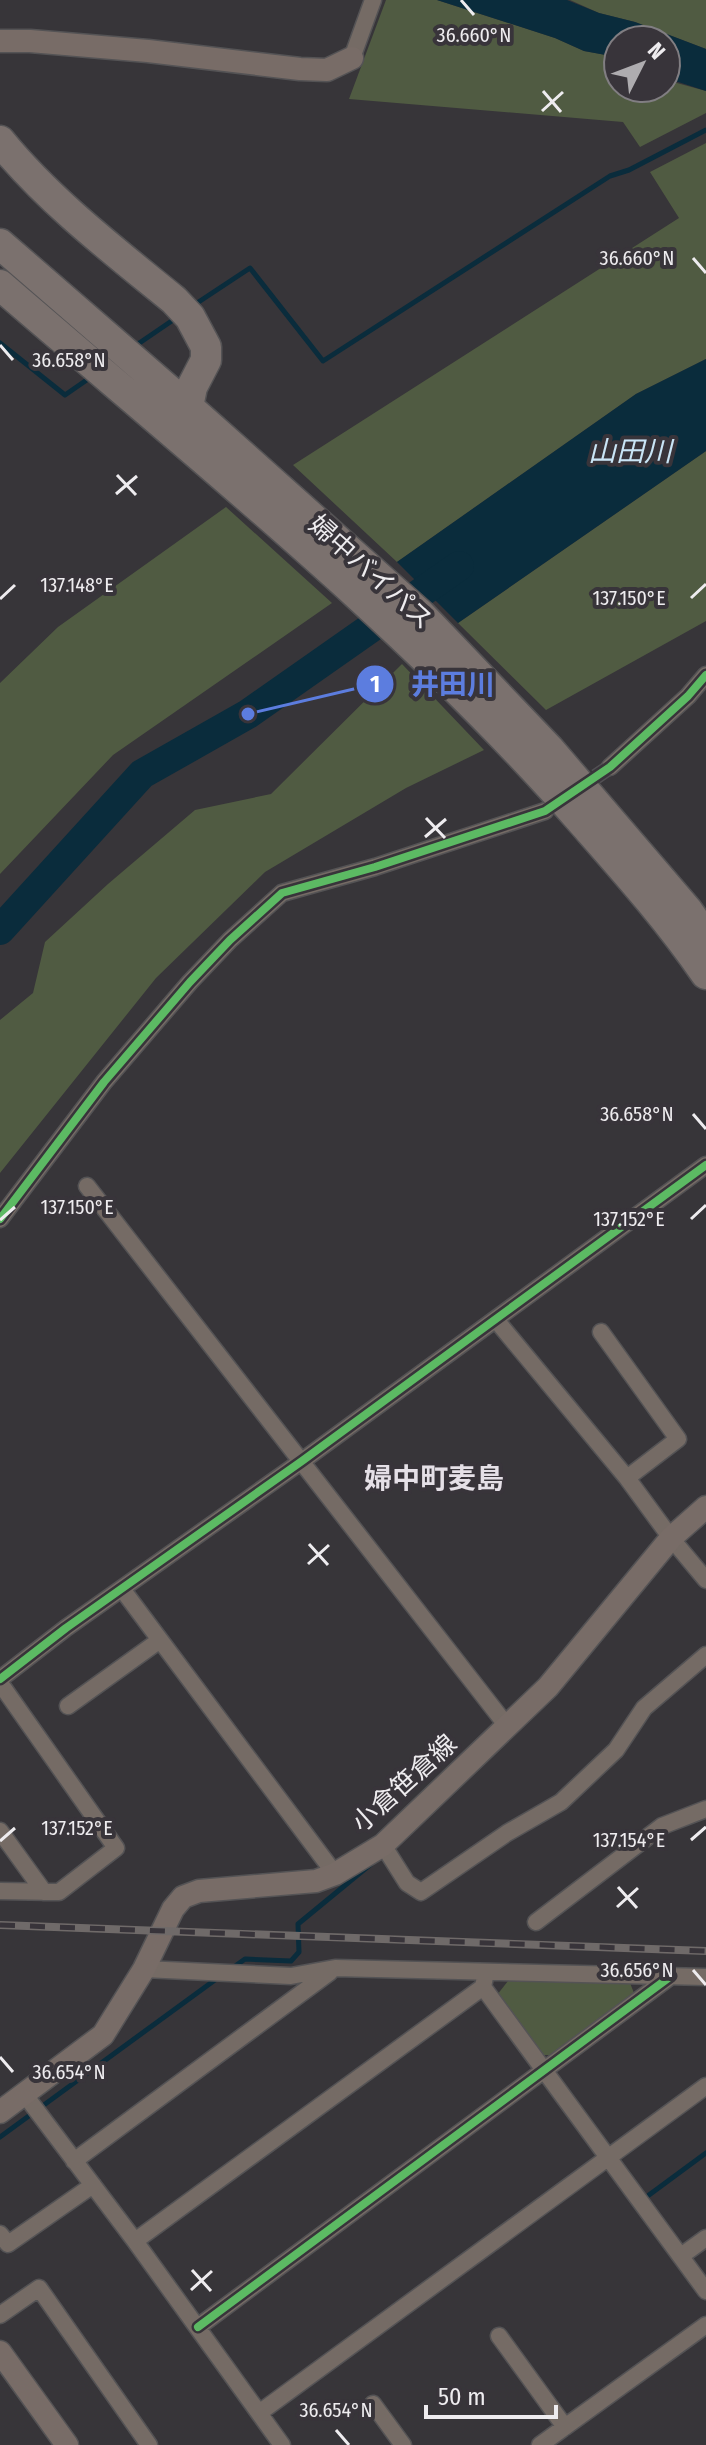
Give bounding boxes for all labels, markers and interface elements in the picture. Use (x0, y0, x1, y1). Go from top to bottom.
text: 36.660°N (437, 23, 511, 47)
north arrow (602, 24, 682, 104)
text: N (642, 37, 671, 65)
text: 36.660°N (600, 246, 674, 270)
text: 36.658°N (32, 348, 106, 372)
water label: 山田川 (588, 435, 675, 468)
street label: 婦中バイパス (303, 509, 439, 636)
text: 137.148°E (40, 573, 114, 597)
text: 137.150°E (592, 586, 666, 610)
callout: 井田川 (355, 658, 511, 710)
text: 井田川 (411, 668, 495, 701)
text: 1 (370, 670, 380, 698)
text: 36.658°N (600, 1102, 674, 1126)
text: 137.150°E (40, 1195, 114, 1219)
text: 137.152°E (593, 1207, 665, 1231)
district label: 婦中町麦島 (364, 1462, 504, 1495)
street label: 小倉笹倉線 (346, 1728, 463, 1838)
text: 137.152°E (41, 1816, 113, 1840)
text: 137.154°E (593, 1828, 665, 1852)
text: 36.656°N (600, 1958, 674, 1982)
text: 36.654°N (32, 2060, 106, 2084)
scale bar (426, 2369, 556, 2419)
text: 50 m (438, 2383, 486, 2411)
text: 36.654°N (299, 2398, 373, 2422)

